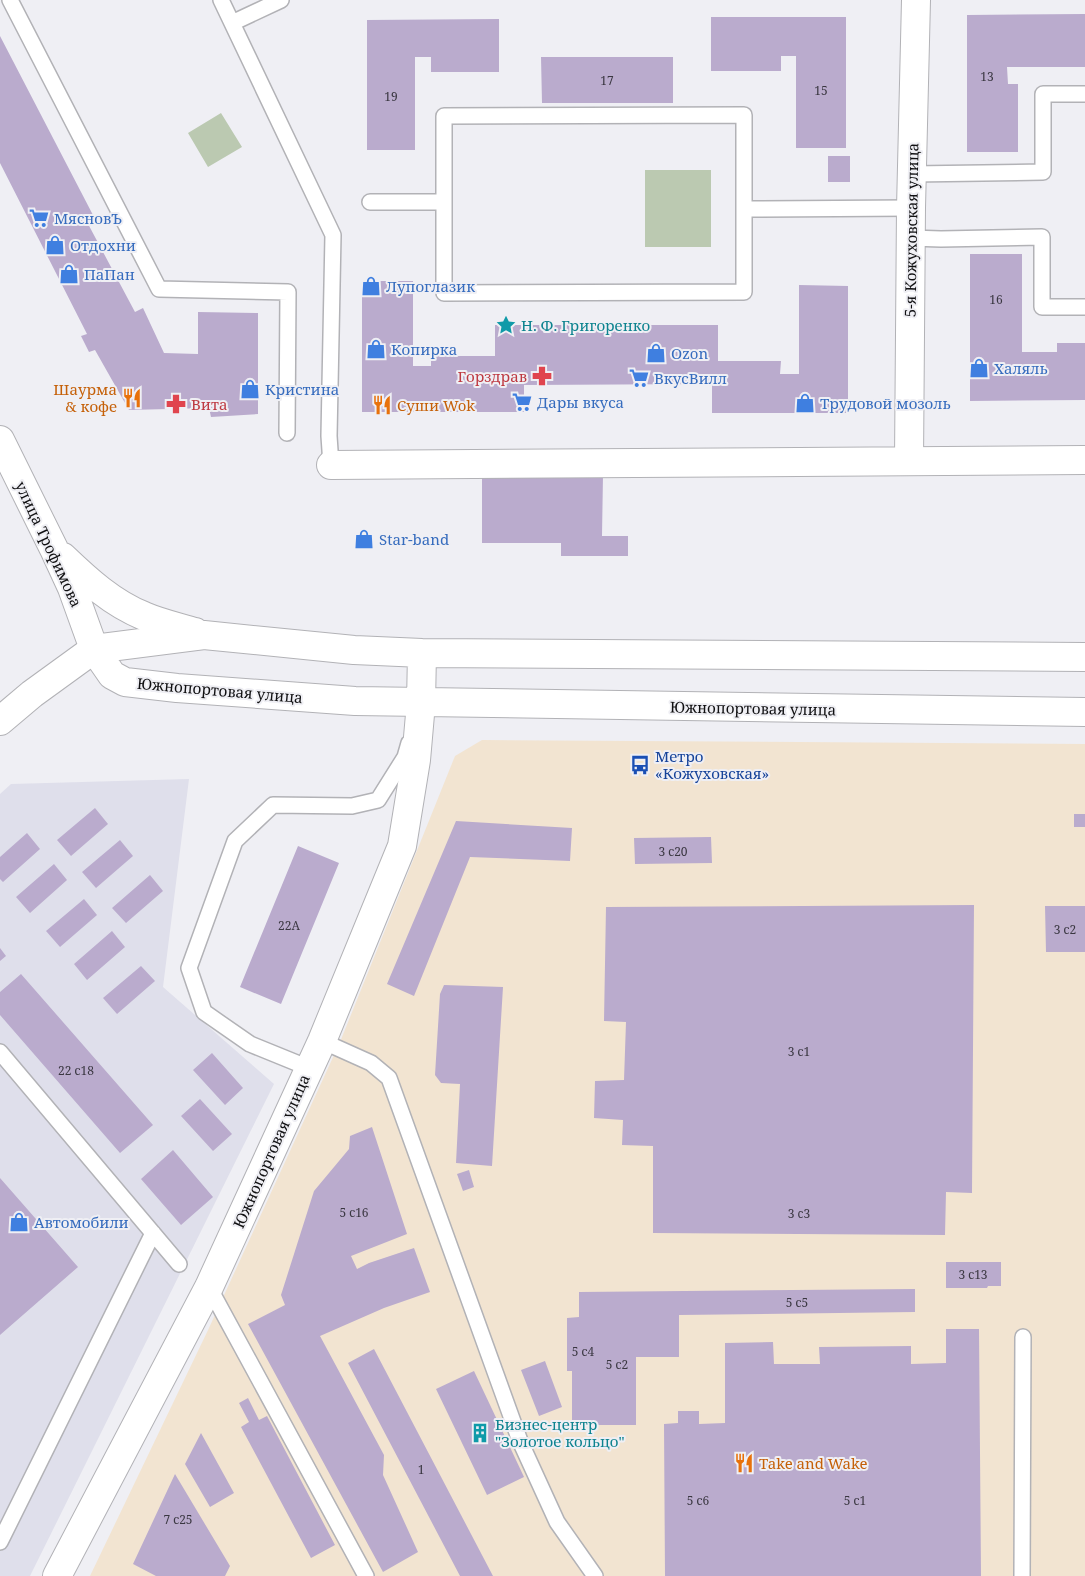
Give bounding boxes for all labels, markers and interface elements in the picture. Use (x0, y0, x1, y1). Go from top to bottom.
house number: 13 (980, 68, 994, 85)
house number: 17 (600, 72, 614, 89)
house number: 15 (814, 82, 828, 99)
house number: 19 (384, 88, 398, 105)
street label: 5-я Кожуховская улица (899, 143, 923, 317)
supermarket icon: МясновЪ (28, 207, 50, 229)
place label: МясновЪ (54, 208, 122, 228)
shop icon: Отдохни (44, 234, 66, 256)
place label: Отдохни (70, 235, 136, 255)
shop icon: ПаПан (58, 263, 80, 285)
place label: ПаПан (84, 264, 135, 284)
shop icon: Лупоглазик (360, 275, 382, 297)
place label: Лупоглазик (386, 276, 475, 296)
house number: 16 (989, 291, 1003, 308)
place icon: Н. Ф. Григоренко (495, 314, 517, 336)
place label: Н. Ф. Григоренко (521, 315, 650, 335)
shop icon: Копирка (365, 338, 387, 360)
place label: Копирка (391, 339, 457, 359)
shop icon: Ozon (645, 342, 667, 364)
place label: Ozon (671, 343, 708, 363)
shop icon: Халяль (968, 357, 990, 379)
place label: Халяль (994, 358, 1048, 378)
pharmacy icon: Горздрав (531, 365, 553, 387)
place label: Горздрав (458, 366, 527, 386)
supermarket icon: ВкусВилл (628, 367, 650, 389)
place label: ВкусВилл (654, 368, 727, 388)
shop icon: Кристина (239, 378, 261, 400)
place label: Шаурма & кофе (53, 379, 117, 416)
place label: Кристина (265, 379, 339, 399)
restaurant icon: Шаурма & кофе (121, 387, 143, 409)
supermarket icon: Дары вкуса (511, 391, 533, 413)
place label: Дары вкуса (537, 392, 624, 412)
shop icon: Трудовой мозоль (794, 392, 816, 414)
pharmacy icon: Вита (165, 393, 187, 415)
place label: Трудовой мозоль (820, 393, 950, 413)
place label: Вита (191, 394, 227, 414)
restaurant icon: Суши Wok (371, 394, 393, 416)
place label: Суши Wok (397, 395, 475, 415)
street label: улица Трофимова (11, 478, 87, 610)
shop icon: Star-band (353, 528, 375, 550)
place label: Star-band (379, 529, 449, 549)
street label: Южнопортовая улица (136, 673, 304, 707)
street label: Южнопортовая улица (670, 697, 836, 719)
place label: Метро «Кожуховская» (655, 746, 769, 783)
bus stop icon: Метро «Кожуховская» (629, 754, 651, 776)
house number: 3 с20 (658, 843, 688, 860)
house number: 22А (278, 917, 300, 934)
house number: 3 с2 (1054, 921, 1076, 938)
house number: 3 с1 (788, 1043, 810, 1060)
house number: 22 с18 (58, 1062, 94, 1079)
street label: Южнопортовая улица (228, 1071, 314, 1231)
house number: 5 с16 (339, 1204, 369, 1221)
house number: 3 c3 (788, 1205, 811, 1222)
shop icon: Автомобили (8, 1211, 30, 1233)
place label: Автомобили (34, 1212, 129, 1232)
house number: 3 с13 (958, 1266, 988, 1283)
house number: 5 с5 (786, 1294, 808, 1311)
house number: 5 с4 (572, 1343, 595, 1360)
house number: 5 с2 (606, 1356, 628, 1373)
place label: Бизнес-центр "Золотое кольцо" (495, 1414, 625, 1451)
building icon: Бизнес-центр "Золотое кольцо" (469, 1422, 491, 1444)
restaurant icon: Take and Wake (733, 1452, 755, 1474)
place label: Take and Wake (759, 1453, 867, 1473)
house number: 1 (418, 1461, 424, 1478)
house number: 5 с6 (687, 1492, 710, 1509)
house number: 5 с1 (844, 1492, 866, 1509)
house number: 7 с25 (163, 1511, 193, 1528)

